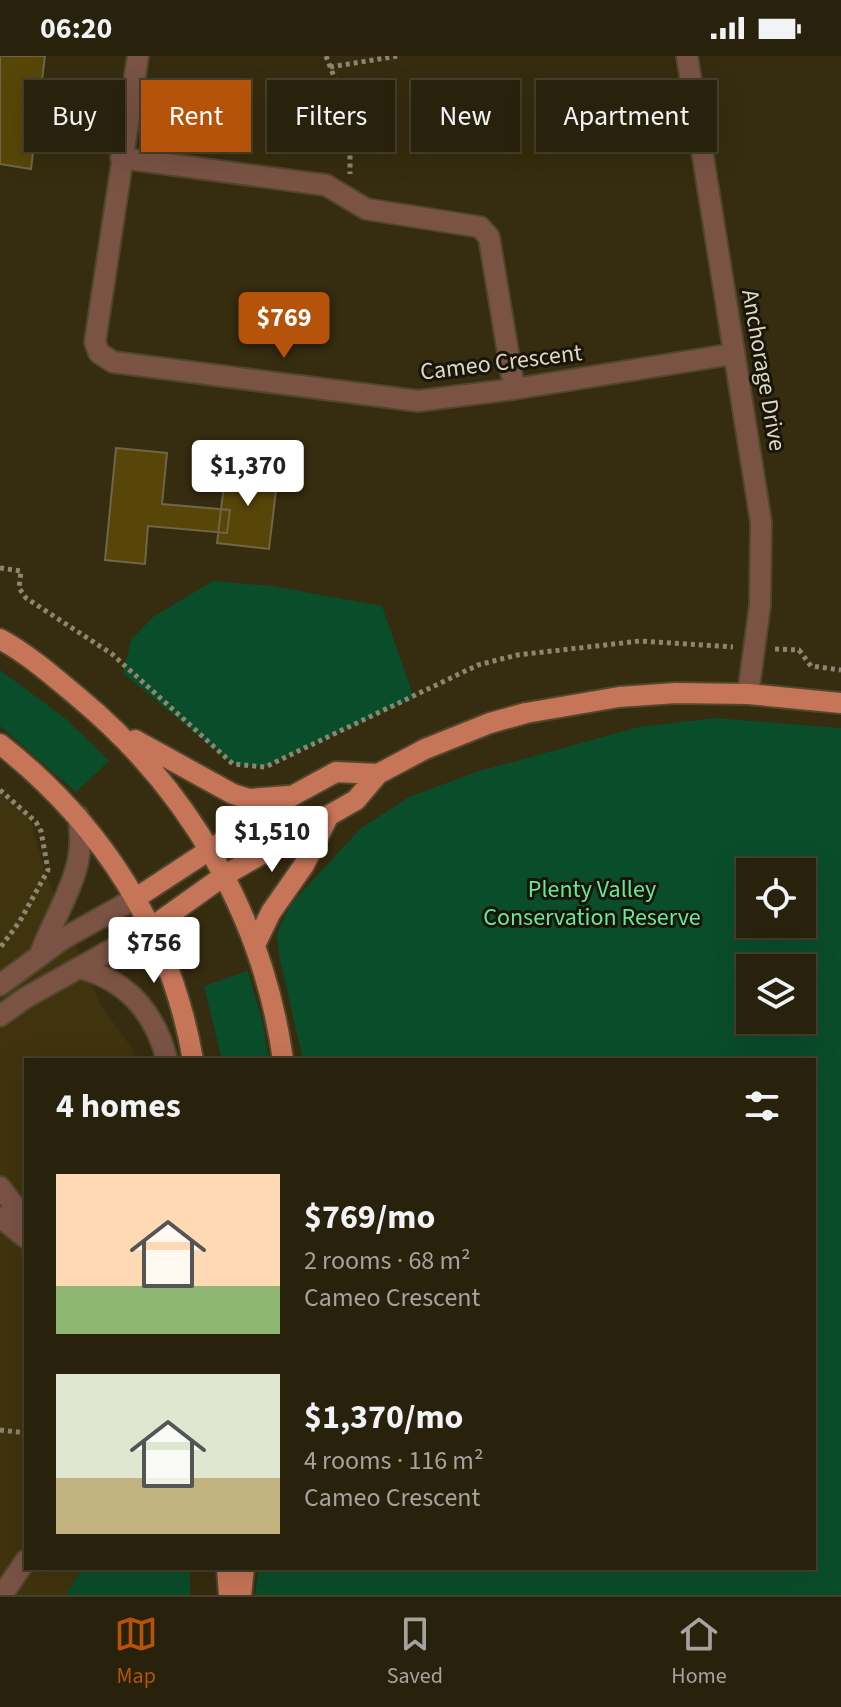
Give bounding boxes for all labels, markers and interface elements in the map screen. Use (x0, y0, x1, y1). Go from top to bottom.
text: 06:20 (40, 7, 112, 50)
chip: Buy (24, 80, 125, 152)
chip: Rent (141, 80, 251, 152)
chip: Filters (267, 80, 395, 152)
chip: New (411, 80, 520, 152)
chip: Apartment (536, 80, 717, 152)
street label: Anchorage Drive (732, 287, 795, 454)
pin: $769 (237, 292, 331, 360)
text: $769 (257, 299, 311, 336)
street label: Cameo Crescent (418, 335, 584, 390)
pin: $1,370 (183, 440, 313, 508)
text: $1,370 (210, 447, 286, 484)
pin: $1,510 (207, 806, 337, 874)
text: $1,510 (234, 813, 310, 850)
map controls (736, 858, 816, 1034)
button: locate (736, 858, 816, 938)
park label: Plenty Valley Conservation Reserve (483, 872, 701, 935)
pin: $756 (107, 917, 201, 985)
text: $756 (127, 924, 181, 961)
button: layers (736, 954, 816, 1034)
text: 4 homes (56, 1082, 181, 1131)
icon: filters (740, 1084, 784, 1128)
text: $769/mo (304, 1193, 435, 1242)
icon: home (120, 1206, 216, 1302)
text: 2 rooms · 68 m² (304, 1242, 471, 1279)
text: Cameo Crescent (304, 1279, 480, 1316)
text: $1,370/mo (304, 1393, 464, 1442)
icon: home (120, 1406, 216, 1502)
text: 4 rooms · 116 m² (304, 1442, 483, 1479)
text: Cameo Crescent (304, 1479, 480, 1516)
tab: Map (114, 1612, 158, 1692)
tab: Saved (387, 1612, 443, 1692)
tab: Home (671, 1612, 727, 1692)

